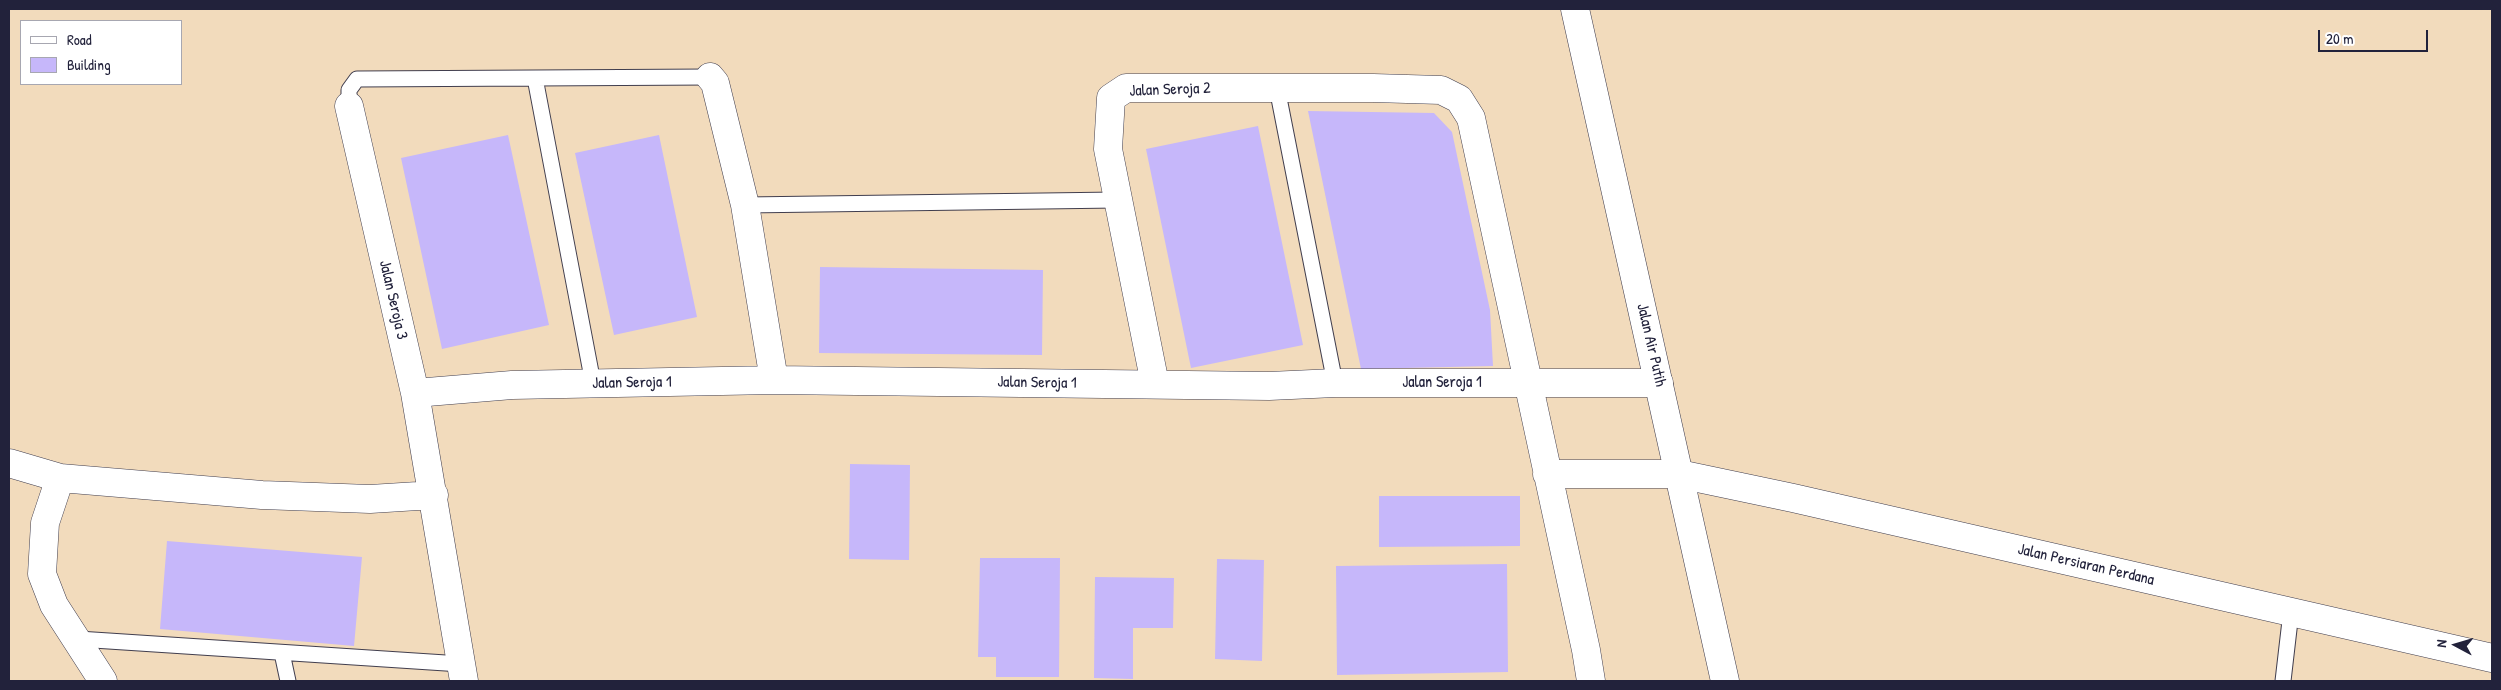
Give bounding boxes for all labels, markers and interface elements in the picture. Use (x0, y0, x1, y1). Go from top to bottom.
legend (20, 20, 182, 85)
scale bar (2321, 20, 2431, 52)
text: 20 m (2326, 28, 2353, 49)
text: Road (67, 29, 92, 50)
text: Building (67, 54, 111, 75)
street label: Jalan Seroja 2 (1129, 79, 1211, 101)
street label: Jalan Seroja 3 (375, 258, 411, 342)
street label: Jalan Air Putih (1632, 302, 1670, 388)
street label: Jalan Seroja 1 (592, 373, 672, 393)
street label: Jalan Seroja 1 (997, 373, 1077, 393)
street label: Jalan Seroja 1 (1402, 373, 1482, 393)
street label: Jalan Persiaran Perdana (2016, 540, 2156, 590)
north arrow (2431, 620, 2481, 670)
text: N (2431, 639, 2450, 648)

